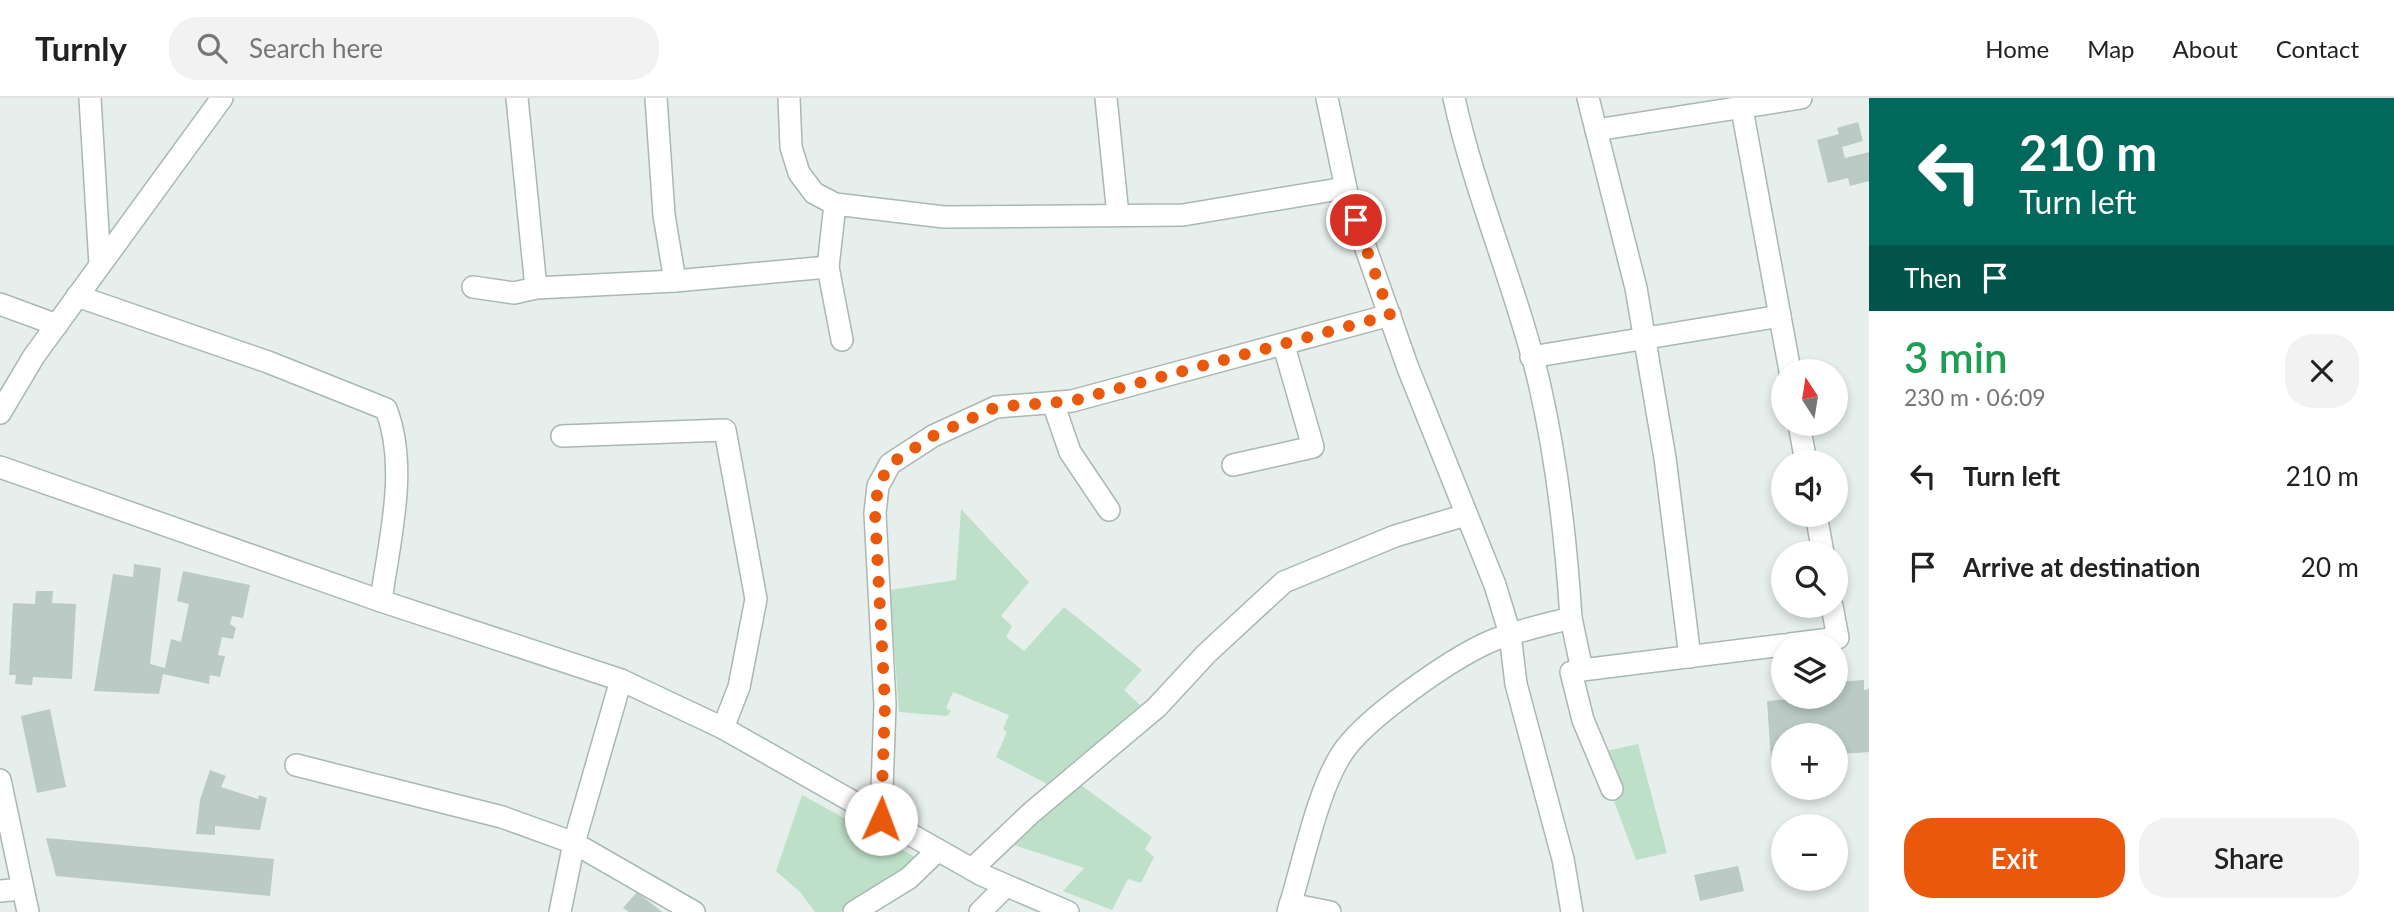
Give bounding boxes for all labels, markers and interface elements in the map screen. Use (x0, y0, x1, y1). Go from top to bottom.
search box (169, 17, 659, 80)
text: Turnly (35, 28, 127, 68)
icon: search (193, 29, 231, 67)
text: Search here (249, 32, 383, 64)
text: Home (1985, 34, 2049, 63)
text: Map (2087, 34, 2135, 63)
text: About (2173, 34, 2238, 63)
text: Contact (2276, 34, 2359, 63)
text: 210 m (2019, 123, 2157, 181)
icon: left (1904, 126, 1995, 217)
text: Turn left (2019, 182, 2136, 221)
pin (1326, 190, 1386, 250)
icon: arrive (1337, 201, 1375, 239)
icon: arrive (1976, 259, 2014, 297)
text: Then (1904, 262, 1962, 294)
text: 3 min (1904, 332, 2008, 382)
button: close (2285, 334, 2359, 408)
north arrow (1771, 359, 1848, 436)
map controls (1771, 359, 1848, 891)
text: 230 m · 06:09 (1904, 383, 2046, 411)
button: sound (1771, 450, 1848, 527)
icon: left (1904, 457, 1942, 495)
text: Turn left (1963, 460, 2060, 492)
text: 210 m (2286, 460, 2359, 492)
button: search (1771, 541, 1848, 618)
icon: arrive (1904, 548, 1942, 586)
text: Arrive at destination (1963, 551, 2200, 583)
text: 20 m (2301, 551, 2359, 583)
button: layers (1771, 632, 1848, 709)
button: + (1771, 723, 1848, 800)
position arrow (844, 782, 918, 856)
button: − (1771, 814, 1848, 891)
button: Exit (1904, 818, 2125, 898)
button: Share (2139, 818, 2359, 898)

